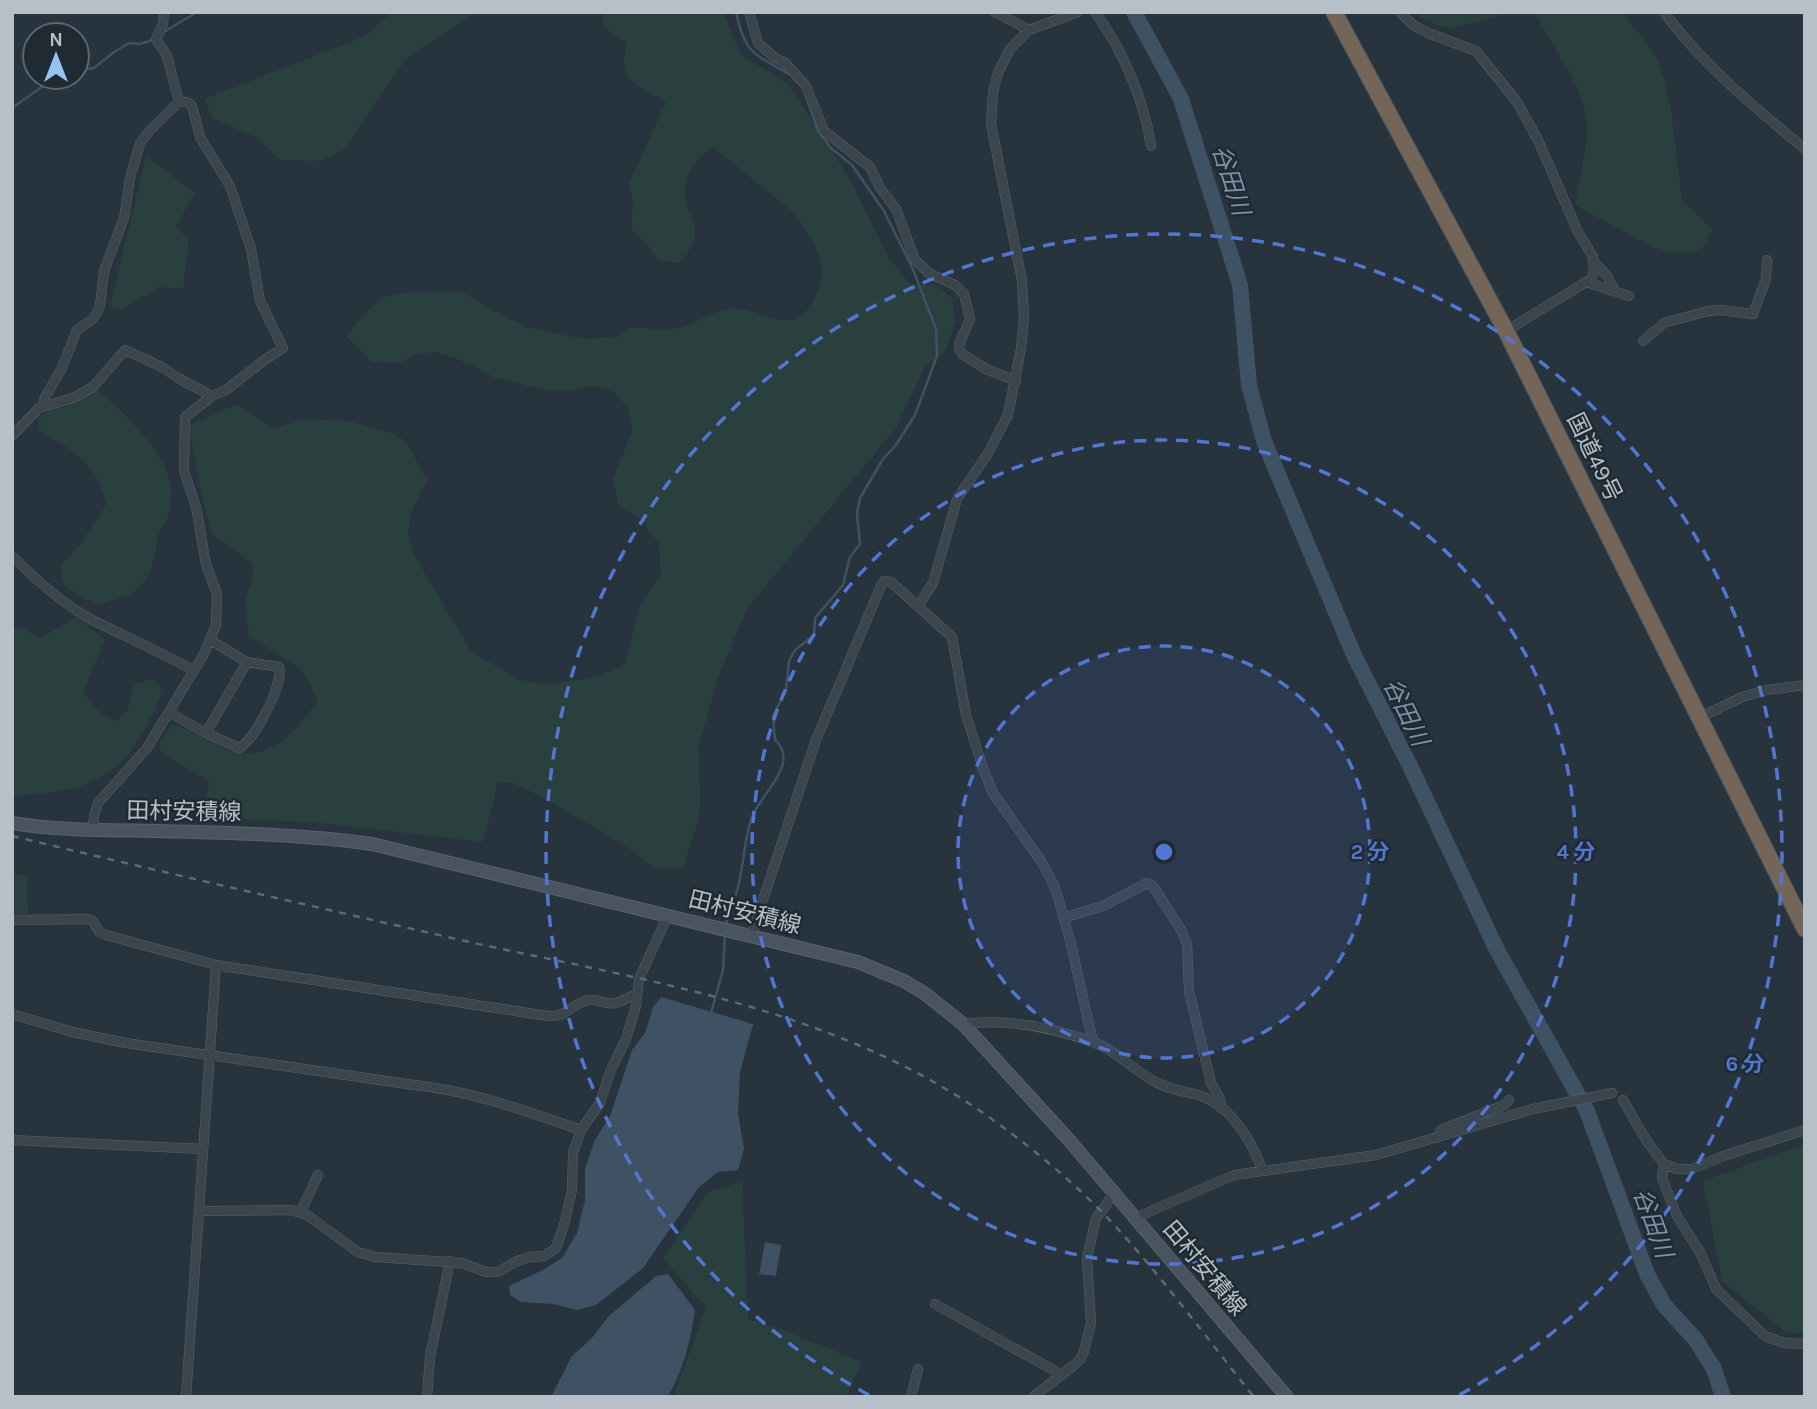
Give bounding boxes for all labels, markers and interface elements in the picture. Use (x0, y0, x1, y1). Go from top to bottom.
north arrow (21, 21, 91, 91)
text: N (49, 29, 63, 51)
water label: 谷田川 (1207, 141, 1256, 221)
street label: 国道49号 (1562, 409, 1628, 506)
water label: 谷田川 (1378, 674, 1436, 753)
street label: 田村安積線 (126, 797, 242, 826)
centre of rings (1152, 840, 1176, 864)
text: 2 分 (1350, 840, 1390, 864)
text: 4 分 (1557, 840, 1595, 864)
street label: 田村安積線 (686, 885, 804, 939)
text: 6 分 (1725, 1052, 1765, 1076)
water label: 谷田川 (1628, 1184, 1679, 1264)
street label: 田村安積線 (1157, 1216, 1252, 1321)

